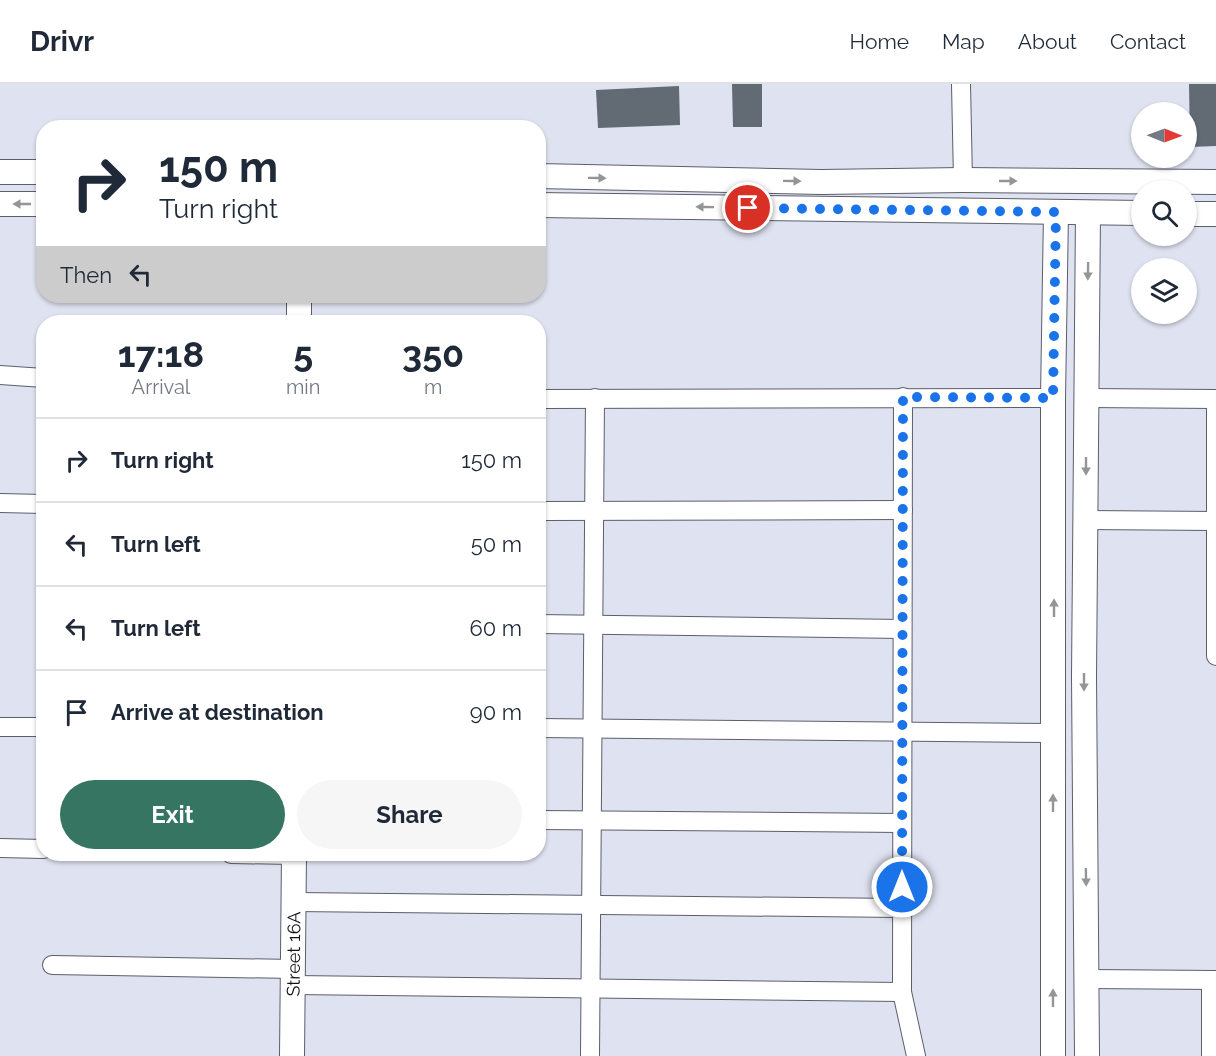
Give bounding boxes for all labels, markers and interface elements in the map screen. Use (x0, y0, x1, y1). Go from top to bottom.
text: Drivr (30, 25, 94, 58)
text: Home (850, 29, 909, 54)
text: Map (942, 29, 985, 54)
text: About (1018, 29, 1077, 54)
text: Contact (1110, 29, 1186, 54)
north arrow (1131, 102, 1197, 168)
map controls (1131, 102, 1197, 324)
text: 150 m (159, 143, 278, 192)
icon: right (60, 144, 138, 222)
one-way arrow (587, 173, 606, 182)
one-way arrow (782, 176, 801, 186)
one-way arrow (998, 176, 1017, 186)
button: search (1131, 180, 1197, 246)
pin (722, 182, 773, 233)
icon: arrive (731, 191, 764, 224)
text: Turn right (159, 193, 278, 224)
one-way arrow (12, 199, 31, 209)
one-way arrow (696, 203, 715, 212)
icon: left (124, 258, 157, 291)
button: layers (1131, 258, 1197, 324)
text: Then (60, 262, 112, 288)
one-way arrow (1083, 262, 1092, 281)
text: 17:18 (118, 333, 204, 375)
text: 5 (293, 333, 313, 375)
text: 350 (402, 333, 464, 375)
text: Arrival (132, 375, 190, 399)
text: min (286, 375, 320, 399)
text: m (424, 375, 442, 399)
icon: right (60, 444, 93, 477)
text: Turn right (111, 447, 214, 473)
text: 150 m (461, 447, 522, 473)
one-way arrow (1081, 457, 1091, 476)
icon: left (60, 528, 93, 561)
text: Turn left (111, 531, 201, 557)
text: 50 m (471, 531, 522, 557)
one-way arrow (1049, 598, 1059, 617)
icon: left (60, 612, 93, 645)
text: Turn left (111, 615, 201, 641)
text: 60 m (469, 615, 522, 641)
one-way arrow (1079, 673, 1089, 692)
icon: arrive (60, 696, 93, 729)
text: Arrive at destination (111, 699, 324, 725)
text: 90 m (470, 699, 522, 725)
button: Exit (60, 780, 285, 849)
button: Share (297, 780, 522, 849)
one-way arrow (1048, 793, 1058, 812)
position arrow (870, 855, 934, 919)
one-way arrow (1081, 868, 1091, 887)
street label: Street 16A (282, 911, 304, 997)
one-way arrow (1048, 988, 1058, 1007)

